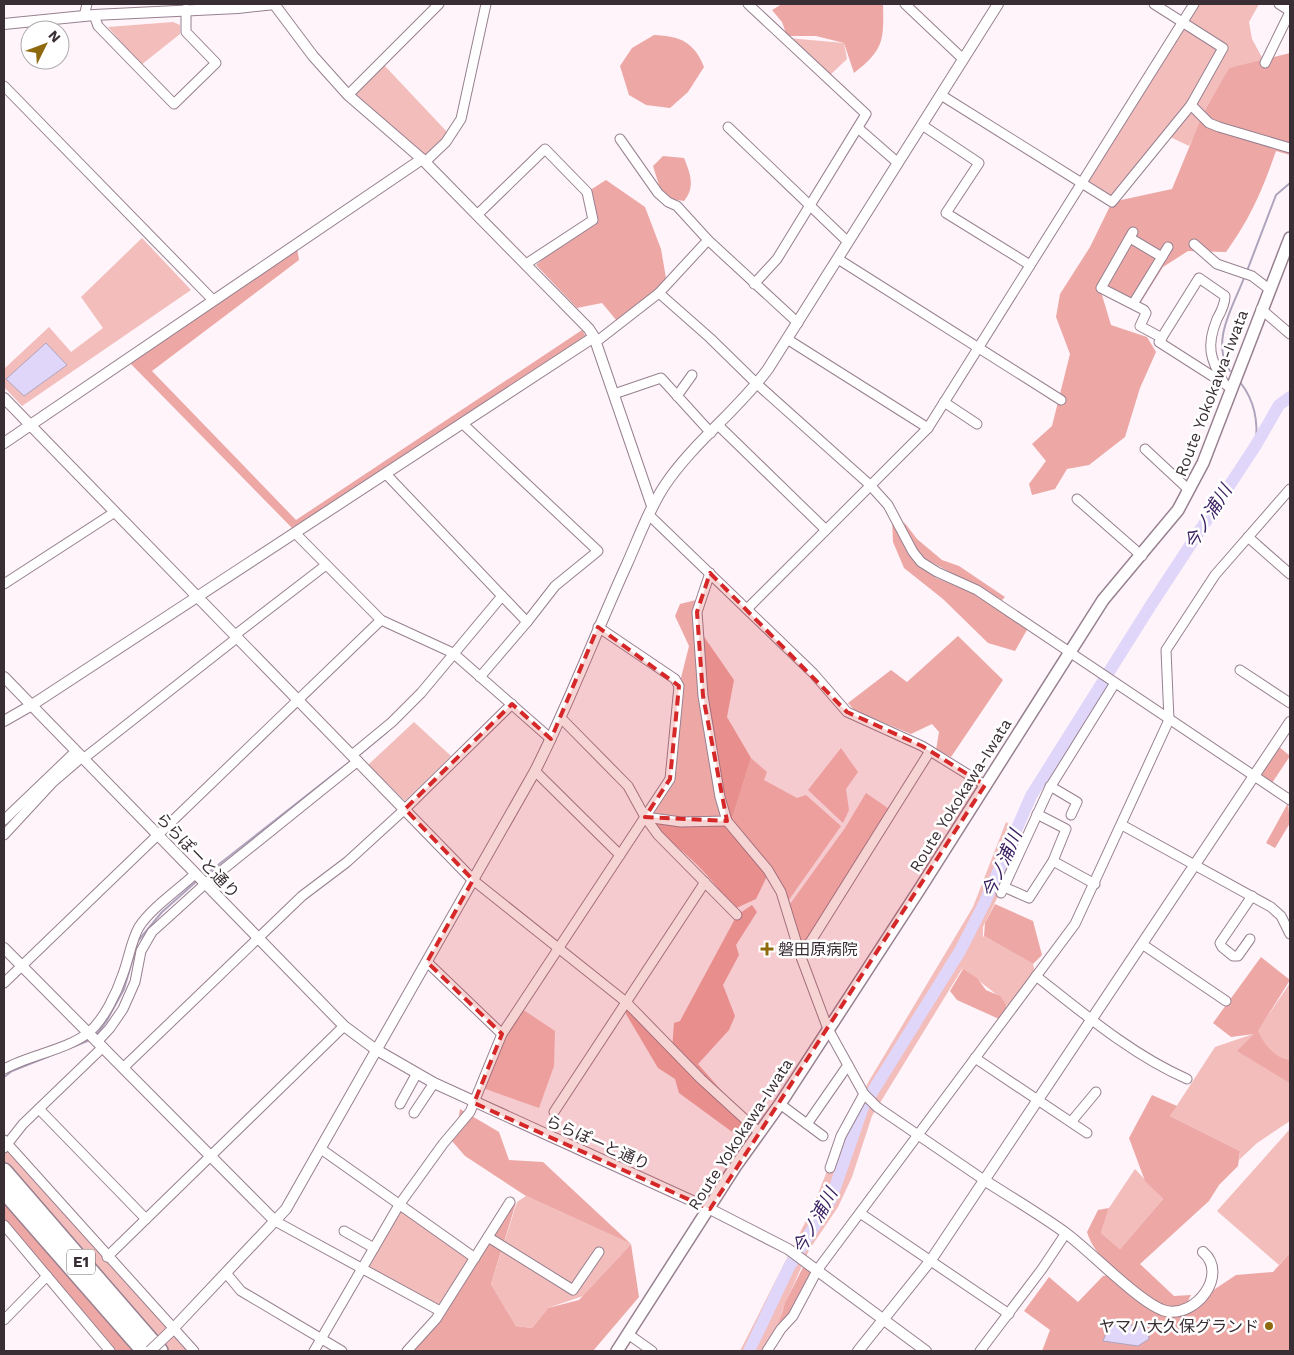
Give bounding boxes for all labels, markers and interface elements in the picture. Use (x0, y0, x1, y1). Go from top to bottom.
north arrow (20, 20, 70, 70)
text: N (45, 27, 64, 46)
street label: Route Yokokawa-Iwata (1171, 307, 1252, 479)
water label: 今ノ浦川 (1180, 479, 1237, 553)
street label: Route Yokokawa-Iwata (905, 715, 1015, 875)
street label: ららぽーと通り (152, 808, 243, 902)
water label: 今ノ浦川 (977, 825, 1027, 901)
place label: 磐田原病院 (778, 940, 858, 959)
marker: 磐田原病院 (760, 942, 774, 956)
street label: Route Yokokawa-Iwata (684, 1055, 797, 1214)
street label: ららぽーと通り (543, 1111, 653, 1174)
water label: 今ノ浦川 (788, 1182, 842, 1257)
road number: E1 (67, 1250, 95, 1274)
place label: ヤマハ大久保グランド (1099, 1317, 1259, 1336)
marker: ヤマハ大久保グランド (1263, 1320, 1275, 1332)

